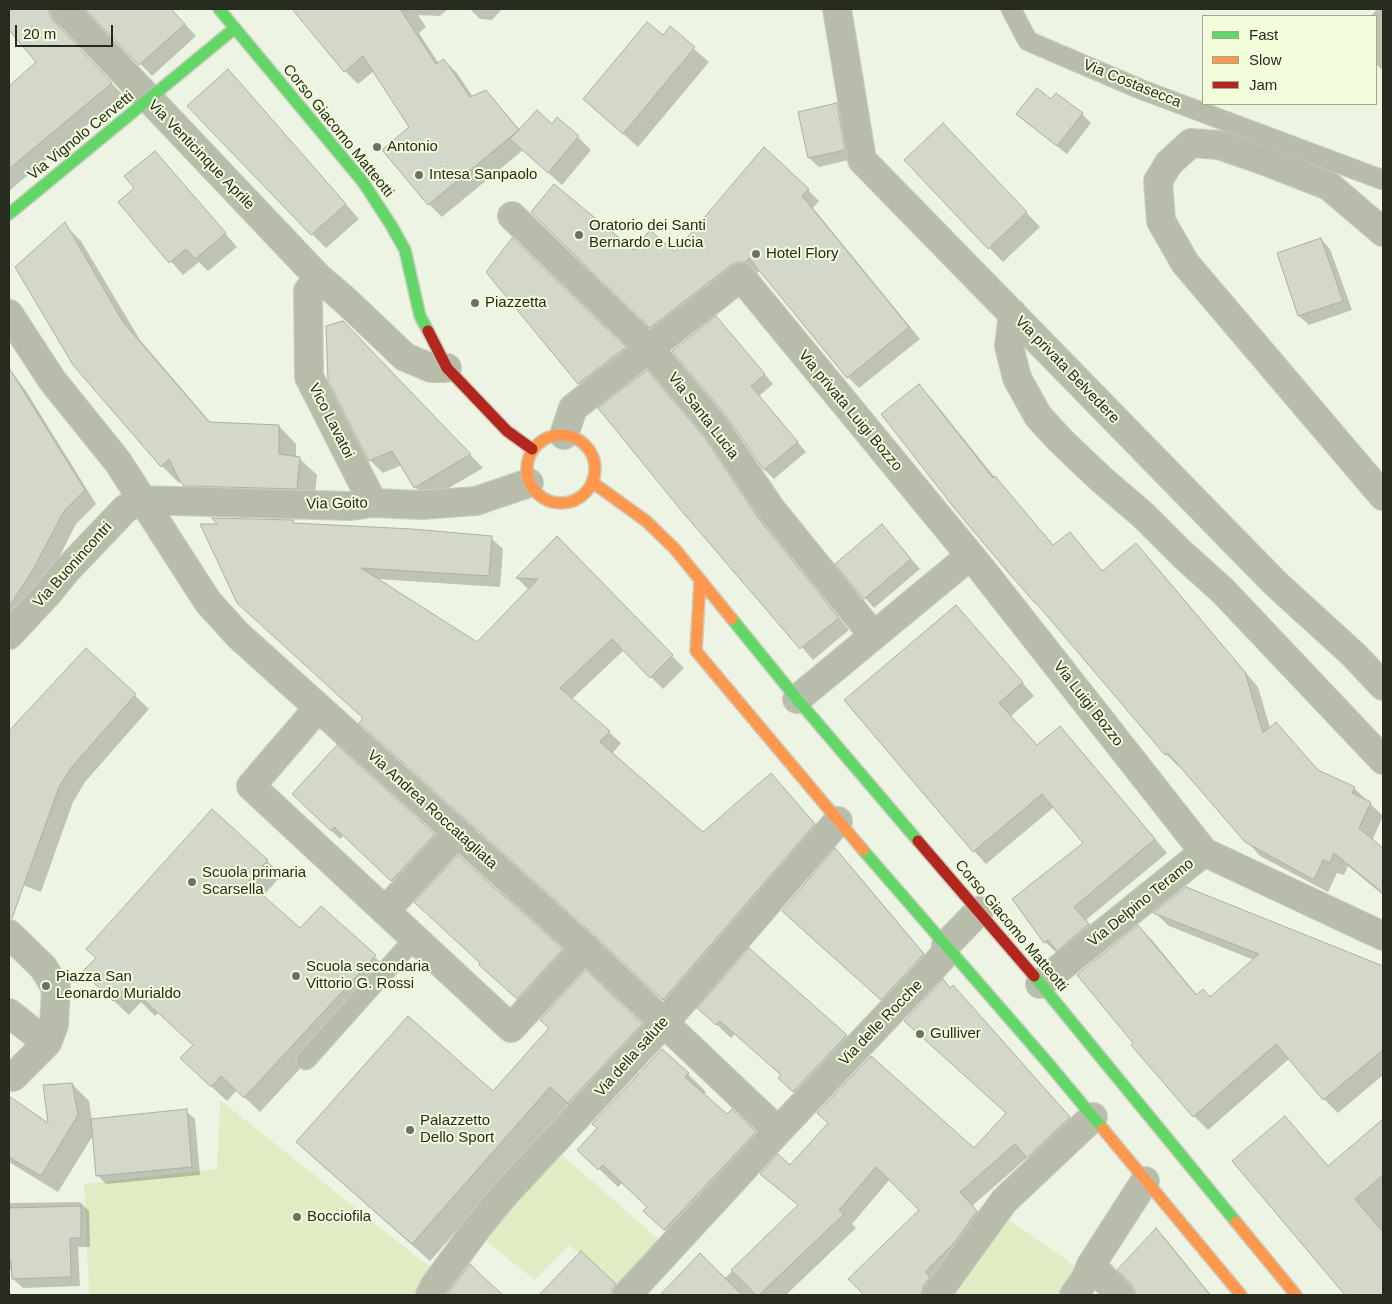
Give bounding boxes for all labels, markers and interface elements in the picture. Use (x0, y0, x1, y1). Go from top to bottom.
scale bar (18, 15, 115, 47)
legend (1202, 15, 1377, 105)
text: 20 m (23, 25, 56, 42)
text: Fast (1249, 26, 1278, 43)
text: Slow (1249, 51, 1282, 68)
street label: Via Costasecca (1080, 56, 1184, 112)
street label: Corso Giacomo Matteotti (279, 61, 397, 201)
text: Jam (1249, 76, 1277, 93)
street label: Via Vignolo Cervetti (24, 88, 138, 184)
street label: Via Venticinque Aprile (144, 96, 258, 214)
place label: Antonio (387, 138, 438, 156)
marker: Antonio (371, 141, 383, 153)
place label: Intesa Sanpaolo (429, 166, 537, 184)
marker: Intesa Sanpaolo (413, 169, 425, 181)
place label: Oratorio dei Santi Bernardo e Lucia (589, 217, 706, 252)
marker: Oratorio dei Santi Bernardo e Lucia (573, 229, 585, 241)
place label: Hotel Flory (766, 245, 839, 263)
marker: Hotel Flory (750, 248, 762, 260)
place label: Piazzetta (485, 294, 547, 312)
marker: Piazzetta (469, 297, 481, 309)
street label: Via privata Belvedere (1011, 313, 1123, 427)
street label: Via privata Luigi Bozzo (794, 347, 906, 475)
street label: Via Santa Lucia (664, 369, 742, 463)
street label: Vico Lavatoi (304, 381, 358, 461)
street label: Via Goito (306, 494, 368, 514)
street label: Via Buonincontri (30, 518, 116, 612)
street label: Via Luigi Bozzo (1049, 658, 1127, 750)
street label: Via Andrea Roccatagliata (363, 747, 501, 873)
street label: Via Delpino Teramo (1085, 855, 1197, 951)
street label: Corso Giacomo Matteotti (951, 857, 1071, 995)
place label: Scuola primaria Scarsella (202, 864, 306, 899)
marker: Scuola primaria Scarsella (186, 876, 198, 888)
place label: Scuola secondaria Vittorio G. Rossi (306, 958, 429, 993)
place label: Piazza San Leonardo Murialdo (56, 968, 181, 1003)
marker: Scuola secondaria Vittorio G. Rossi (290, 970, 302, 982)
street label: Via delle Rocche (836, 976, 926, 1070)
marker: Piazza San Leonardo Murialdo (40, 980, 52, 992)
street label: Via della salute (591, 1013, 673, 1101)
place label: Gulliver (930, 1025, 981, 1043)
marker: Gulliver (914, 1028, 926, 1040)
place label: Palazzetto Dello Sport (420, 1112, 494, 1147)
marker: Palazzetto Dello Sport (404, 1124, 416, 1136)
place label: Bocciofila (307, 1208, 371, 1226)
marker: Bocciofila (291, 1211, 303, 1223)

